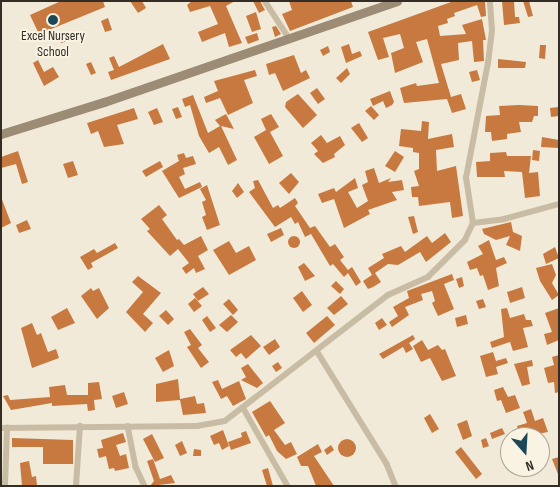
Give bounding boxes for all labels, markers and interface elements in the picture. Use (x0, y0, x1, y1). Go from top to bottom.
marker: Excel Nursery School (47, 14, 59, 26)
place label: Excel Nursery School (21, 28, 85, 60)
north arrow (500, 427, 550, 477)
text: N (523, 456, 536, 475)

